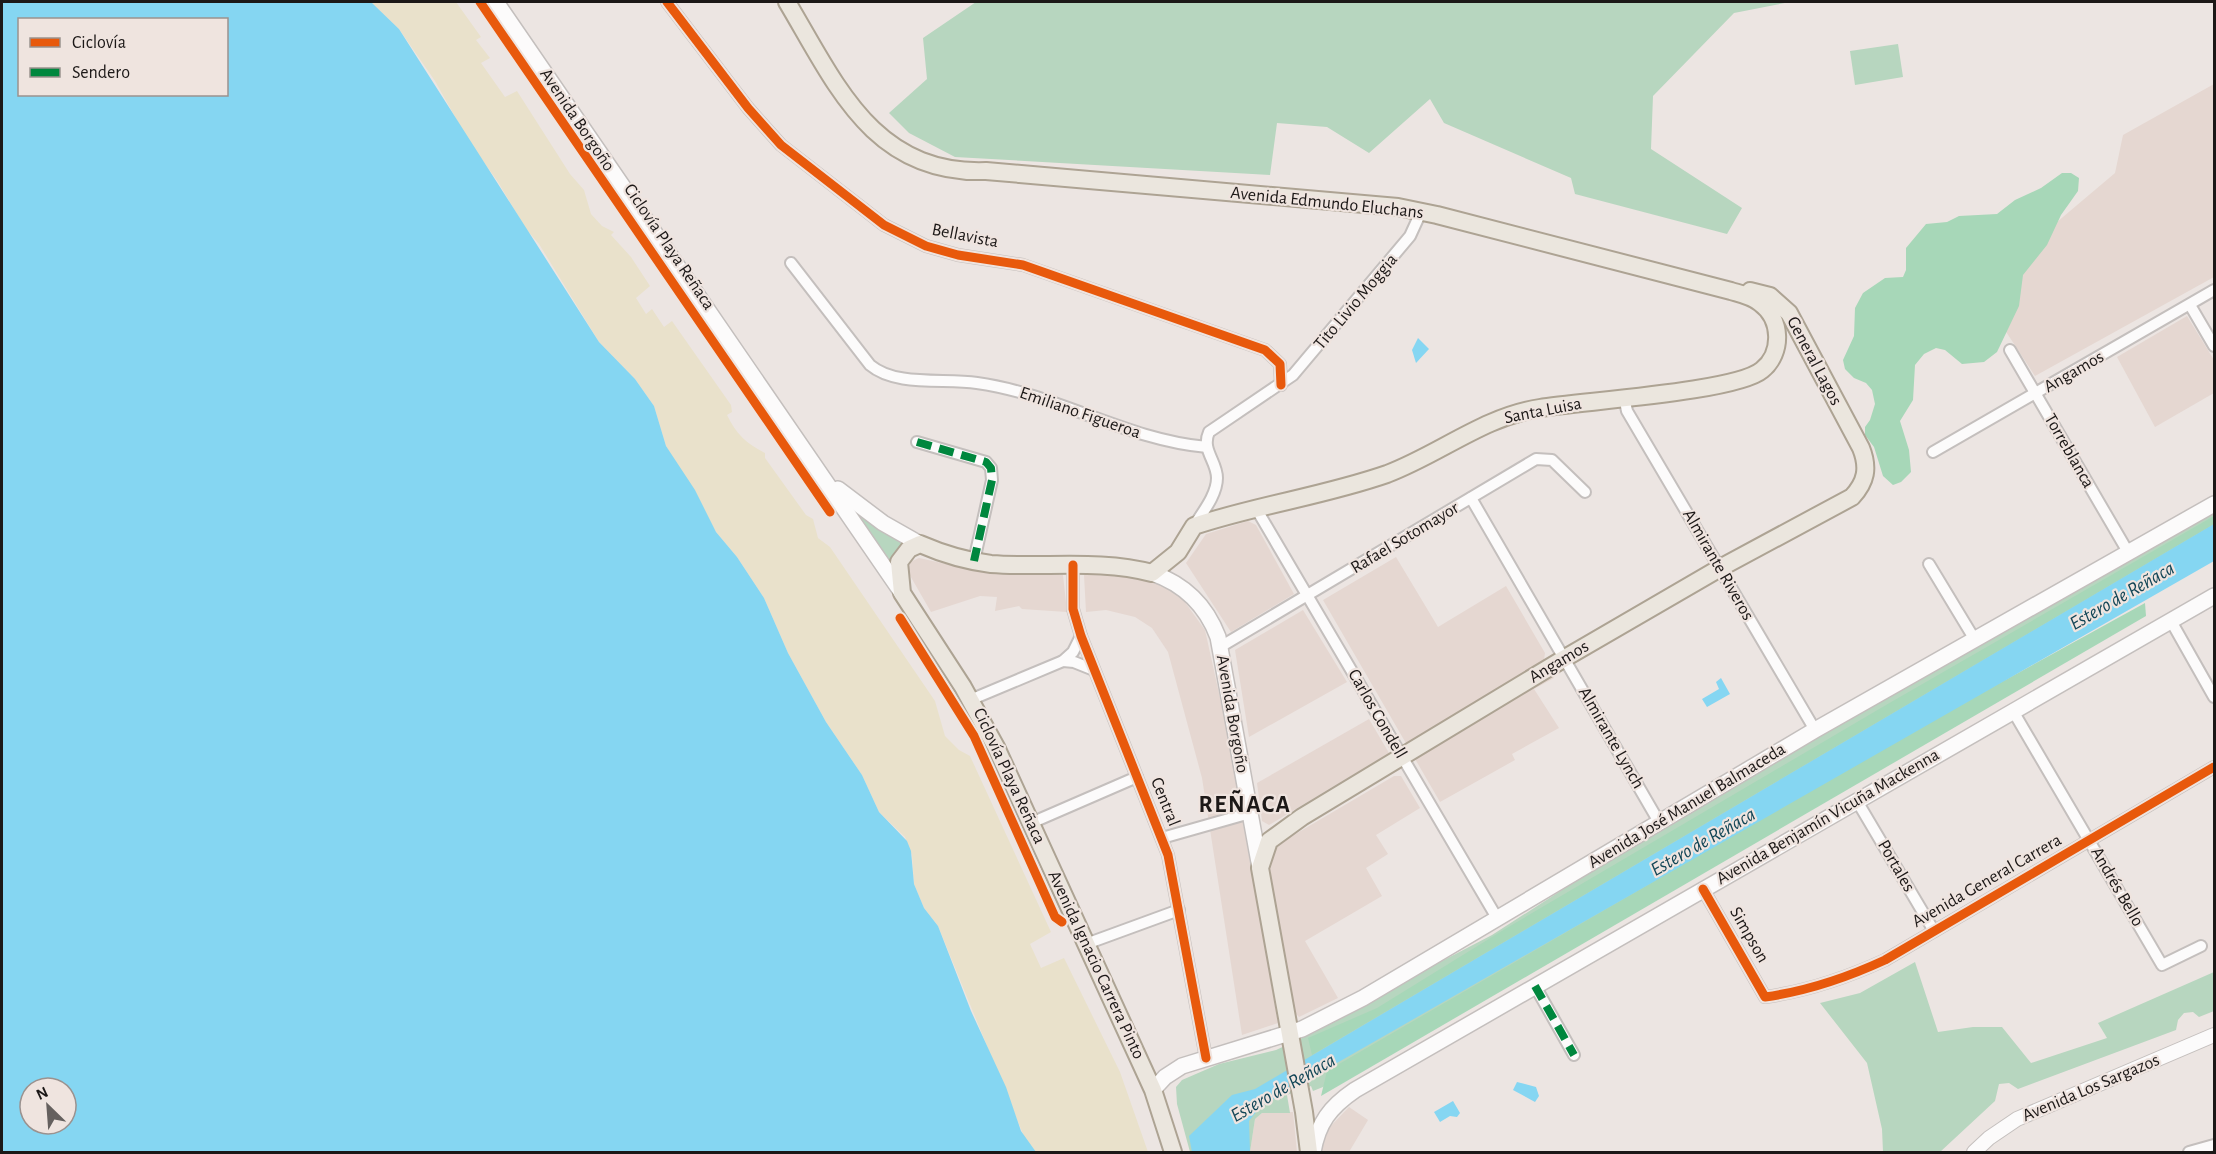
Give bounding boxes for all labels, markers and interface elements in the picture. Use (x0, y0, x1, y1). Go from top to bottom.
legend (18, 18, 228, 96)
text: Ciclovía (72, 34, 126, 52)
text: Sendero (72, 64, 130, 82)
street label: Avenida Borgoño (536, 65, 618, 175)
street label: Ciclovía Playa Reñaca (620, 181, 718, 313)
street label: Avenida Edmundo Eluchans (1230, 184, 1424, 222)
street label: Bellavista (930, 221, 1000, 251)
street label: Tito Livio Moggia (1311, 251, 1401, 353)
street label: General Lagos (1783, 314, 1845, 408)
street label: Angamos (2041, 348, 2107, 396)
street label: Emiliano Figueroa (1017, 384, 1143, 442)
street label: Santa Luisa (1503, 395, 1583, 427)
street label: Torreblanca (2041, 411, 2097, 491)
street label: Rafael Sotomayor (1348, 499, 1462, 577)
street label: Almirante Riveros (1679, 506, 1757, 624)
water label: Estero de Reñaca (2066, 558, 2178, 634)
street label: Angamos (1526, 637, 1592, 687)
street label: Avenida Borgoño (1213, 654, 1251, 775)
street label: Carlos Condell (1344, 666, 1410, 762)
street label: Almirante Lynch (1575, 684, 1647, 792)
street label: Ciclovía Playa Reñaca (970, 705, 1048, 847)
street label: Avenida José Manuel Balmaceda (1585, 740, 1789, 872)
street label: Avenida Benjamín Vicuña Mackenna (1713, 746, 1943, 888)
street label: Central (1147, 775, 1183, 829)
district label: REÑACA (1199, 789, 1291, 817)
water label: Estero de Reñaca (1647, 804, 1759, 880)
street label: Avenida General Carrera (1909, 831, 2065, 931)
street label: Portales (1874, 837, 1918, 895)
street label: Andrés Bello (2087, 844, 2147, 930)
street label: Avenida Ignacio Carrera Pinto (1044, 868, 1148, 1062)
street label: Simpson (1726, 904, 1772, 966)
water label: Estero de Reñaca (1227, 1050, 1339, 1126)
street label: Avenida Los Sargazos (2020, 1051, 2162, 1125)
north arrow (18, 1076, 78, 1136)
text: N (34, 1084, 51, 1103)

